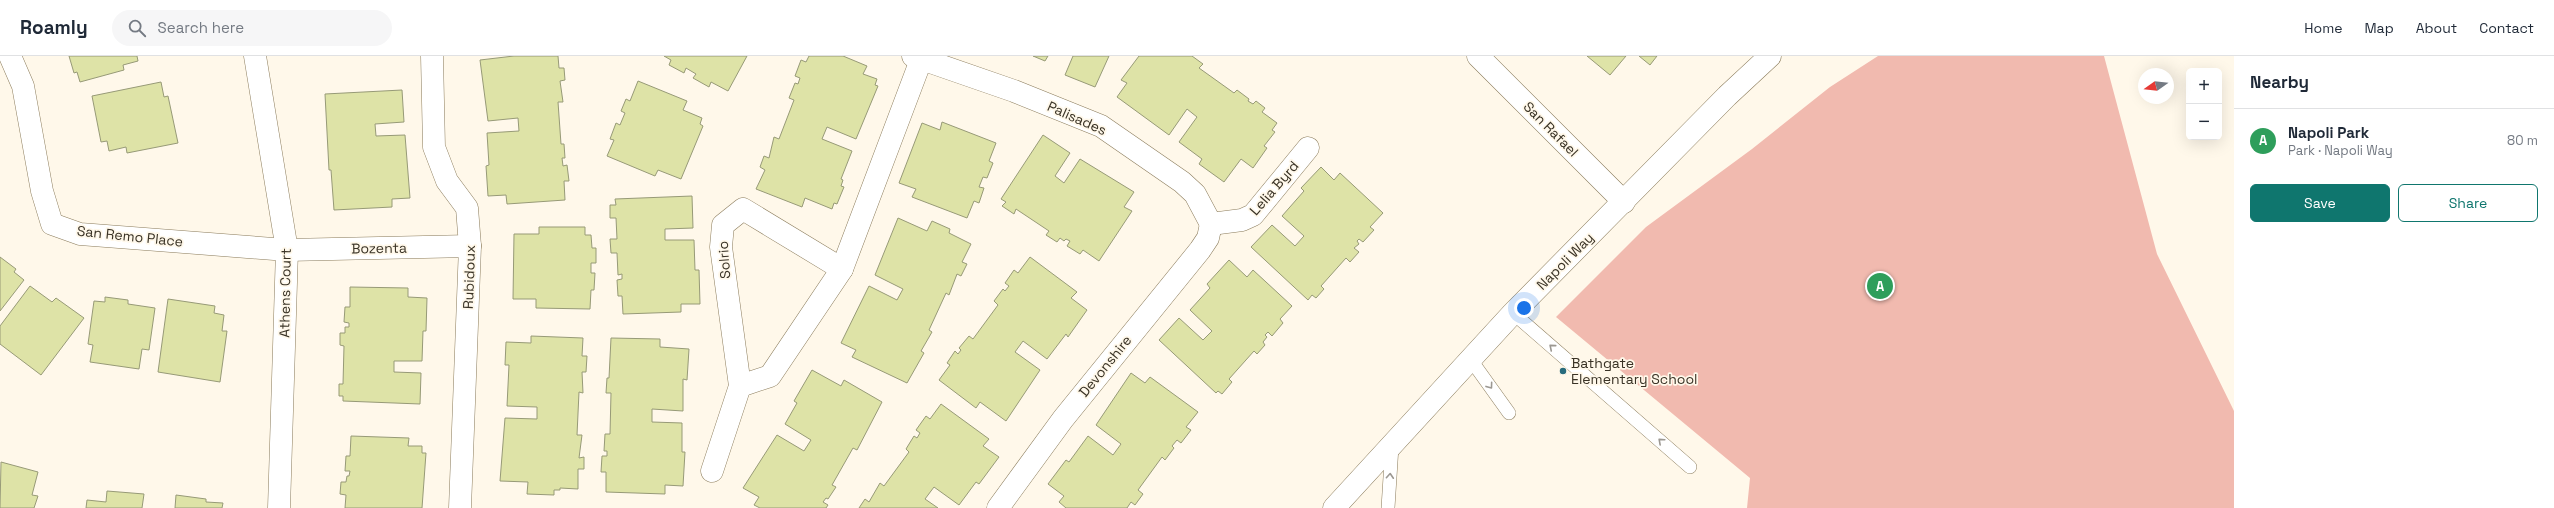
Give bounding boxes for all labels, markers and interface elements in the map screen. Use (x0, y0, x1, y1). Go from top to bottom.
search box (112, 10, 392, 46)
text: Roamly (20, 15, 88, 40)
icon: search (126, 17, 148, 39)
text: Search here (158, 18, 244, 37)
text: Home (2304, 19, 2342, 37)
text: Map (2364, 19, 2394, 37)
text: About (2416, 19, 2457, 37)
text: Contact (2479, 19, 2534, 37)
north arrow (2138, 68, 2174, 104)
map controls (2186, 68, 2222, 140)
button: + (2186, 68, 2222, 104)
text: Nearby (2250, 71, 2309, 93)
street label: Palisades (1045, 97, 1109, 139)
street label: San Rafael (1520, 98, 1582, 160)
button: − (2186, 104, 2222, 140)
text: Napoli Park (2288, 123, 2369, 142)
text: A (2259, 132, 2267, 149)
text: 80 m (2507, 132, 2538, 149)
text: Park · Napoli Way (2288, 142, 2393, 159)
street label: Lelia Byrd (1245, 157, 1303, 219)
button: Save (2250, 184, 2390, 222)
button: Share (2398, 184, 2538, 222)
street label: San Remo Place (76, 221, 184, 251)
street label: Napoli Way (1533, 229, 1597, 293)
street label: Bozenta (351, 239, 407, 257)
street label: Solrio (714, 240, 734, 280)
street label: Rubidoux (459, 245, 479, 309)
street label: Athens Court (275, 248, 295, 338)
pin: A (1867, 271, 1893, 301)
your location (1514, 298, 1534, 318)
street label: Devonshire (1075, 331, 1135, 401)
one-way arrow (1550, 344, 1557, 351)
place label: Bathgate Elementary School (1571, 354, 1697, 388)
marker: Bathgate Elementary School (1558, 366, 1568, 376)
one-way arrow (1485, 382, 1492, 389)
one-way arrow (1658, 439, 1666, 446)
one-way arrow (1386, 473, 1394, 479)

